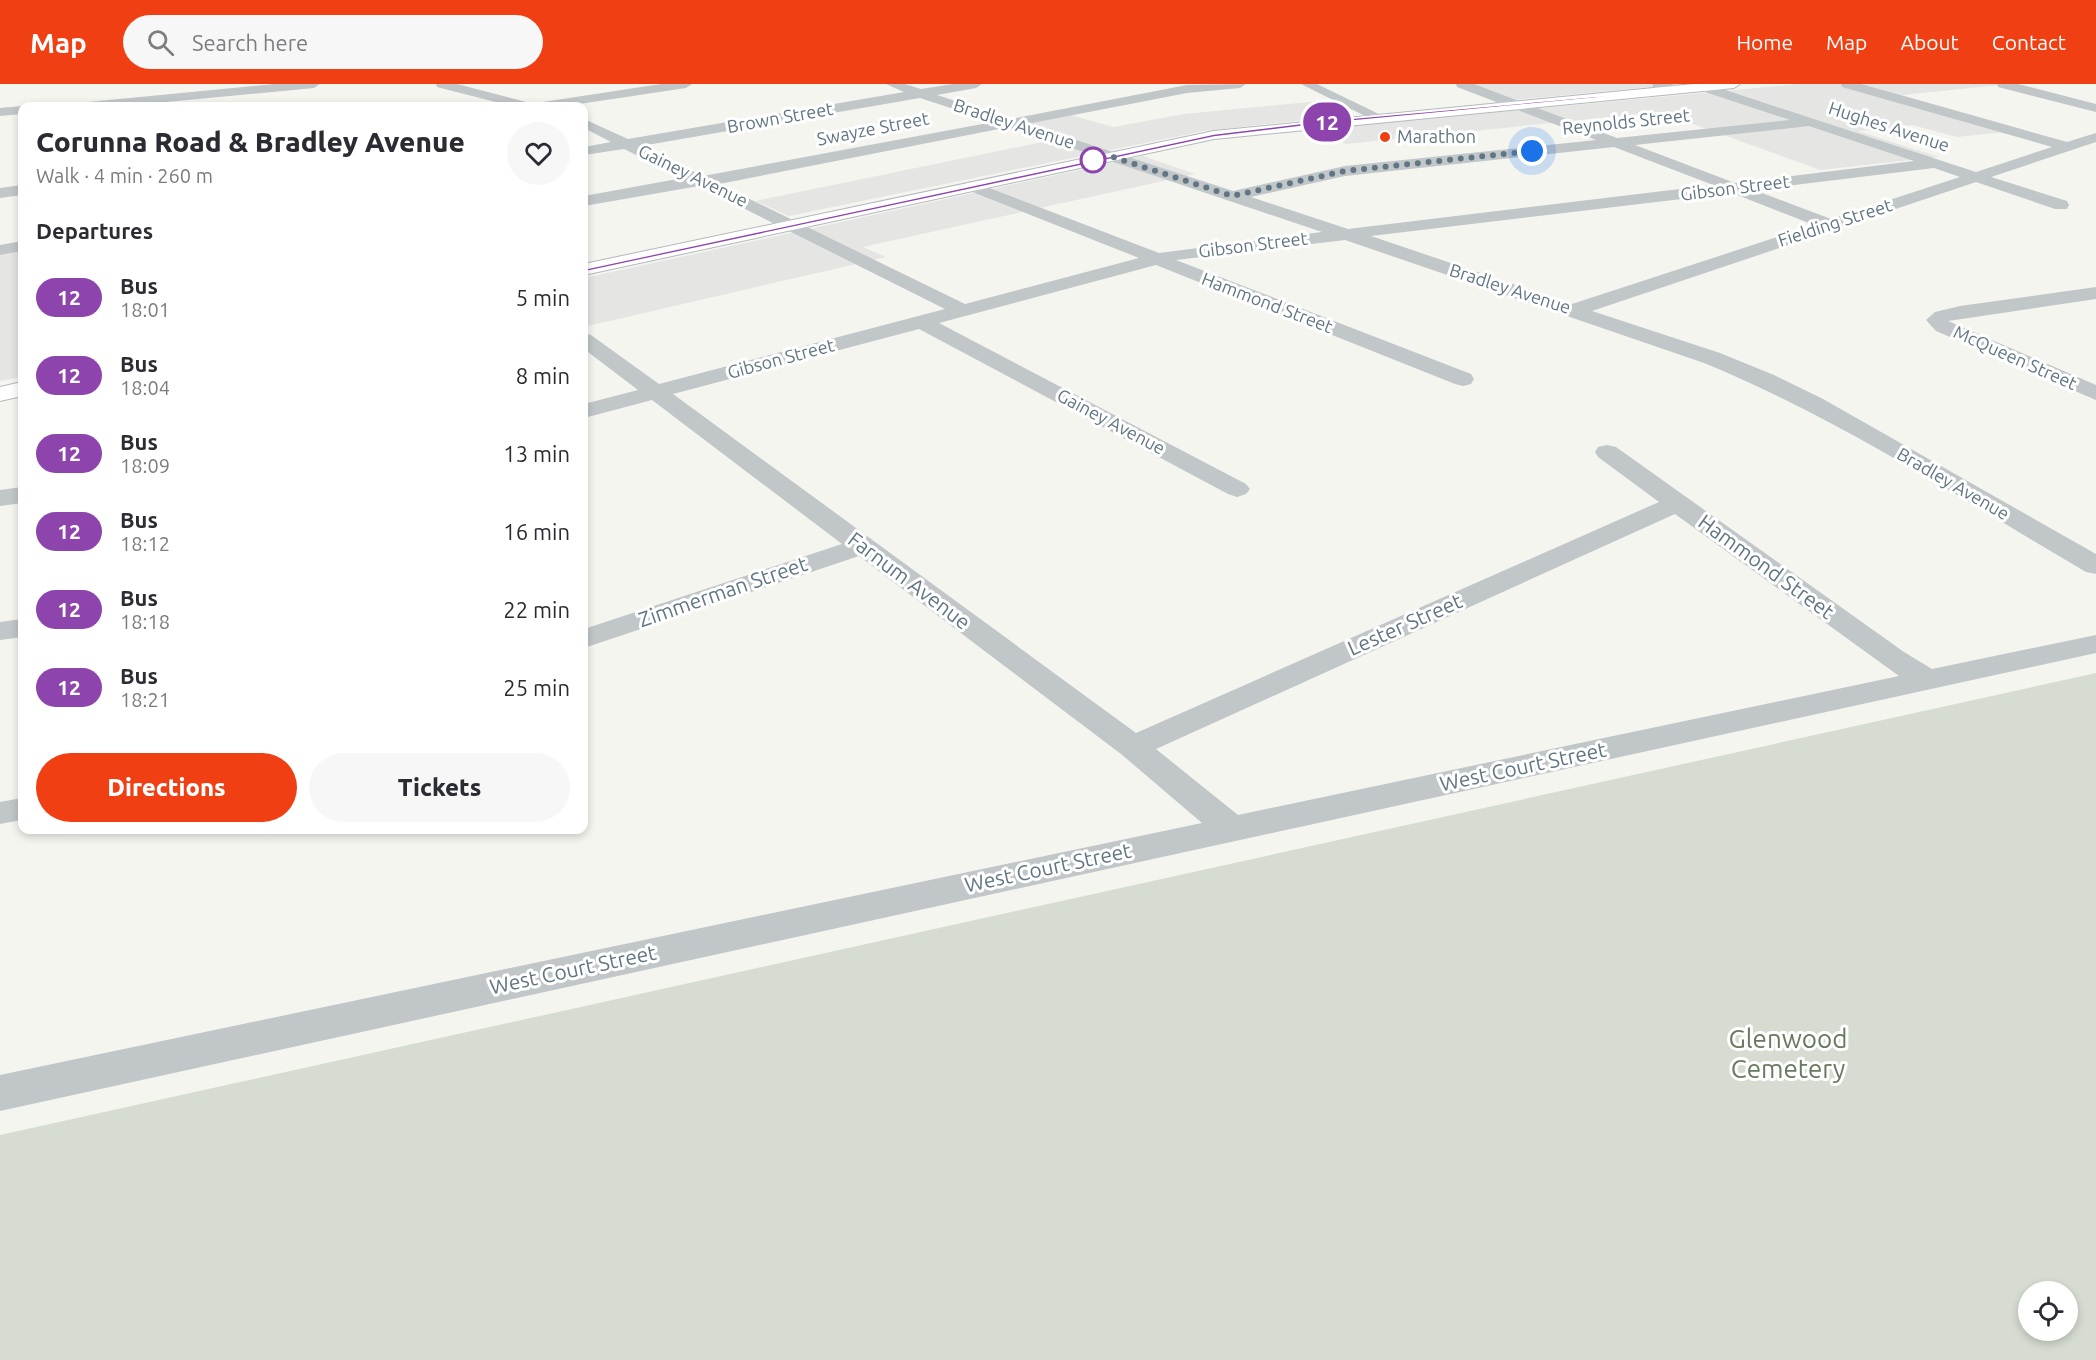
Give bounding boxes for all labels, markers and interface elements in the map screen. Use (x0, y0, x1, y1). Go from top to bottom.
search box (123, 15, 543, 69)
icon: search (144, 26, 177, 59)
text: Map (30, 27, 87, 58)
text: Search here (192, 30, 308, 55)
text: Home (1736, 30, 1793, 54)
text: Map (1826, 30, 1867, 54)
text: About (1900, 30, 1959, 54)
text: Contact (1992, 30, 2066, 54)
street label: Bradley Avenue (951, 94, 1077, 152)
street label: Hughes Avenue (1826, 97, 1952, 155)
street label: Brown Street (725, 98, 834, 136)
line badge: 12 (1300, 102, 1354, 141)
street label: Reynolds Street (1561, 104, 1691, 138)
street label: Swayze Street (815, 107, 931, 149)
text: 12 (1315, 110, 1339, 134)
button: heart (507, 122, 570, 185)
text: Corunna Road & Bradley Avenue (36, 126, 465, 157)
place label: Marathon (1397, 126, 1476, 146)
marker: Marathon (1378, 130, 1392, 144)
your location (1517, 136, 1547, 166)
street label: Gainey Avenue (635, 140, 751, 210)
unlabelled marker (1080, 147, 1106, 173)
text: Walk · 4 min · 260 m (36, 164, 213, 187)
street label: Gibson Street (1679, 170, 1791, 204)
street label: Fielding Street (1775, 194, 1894, 250)
text: Departures (36, 218, 153, 243)
street label: Gibson Street (1197, 227, 1309, 261)
street label: Bradley Avenue (1447, 259, 1573, 317)
street label: Hammond Street (1199, 268, 1336, 336)
text: Bus (120, 273, 158, 298)
text: 12 (57, 285, 81, 309)
text: 5 min (516, 285, 570, 310)
text: 18:01 (120, 298, 170, 321)
street label: McQueen Street (1950, 321, 2080, 394)
street label: Gibson Street (725, 334, 836, 382)
text: Bus (120, 351, 158, 376)
text: 12 (57, 363, 81, 387)
text: 8 min (516, 363, 570, 388)
text: 18:04 (120, 376, 170, 399)
street label: Gainey Avenue (1054, 384, 1169, 458)
text: Bus (120, 429, 158, 454)
text: 12 (57, 441, 81, 465)
text: 13 min (503, 441, 570, 466)
street label: Bradley Avenue (1894, 443, 2013, 523)
text: 18:09 (120, 454, 170, 477)
text: Bus (120, 507, 158, 532)
street label: Hammond Street (1694, 509, 1839, 623)
text: 12 (57, 519, 81, 543)
text: 16 min (503, 519, 570, 544)
street label: Farnum Avenue (844, 526, 975, 634)
text: 18:12 (120, 532, 170, 555)
street label: Zimmerman Street (635, 551, 810, 631)
text: Bus (120, 585, 158, 610)
street label: Lester Street (1344, 588, 1465, 660)
text: 12 (57, 597, 81, 621)
text: 22 min (503, 597, 570, 622)
text: 18:18 (120, 610, 170, 633)
text: Bus (120, 663, 158, 688)
text: 12 (57, 675, 81, 699)
text: 25 min (503, 675, 570, 700)
text: 18:21 (120, 688, 170, 711)
street label: West Court Street (1437, 737, 1608, 795)
button: Directions (36, 753, 297, 822)
button: Tickets (309, 753, 570, 822)
street label: West Court Street (962, 838, 1133, 896)
street label: West Court Street (487, 940, 658, 998)
park label: Glenwood Cemetery (1728, 1024, 1848, 1083)
map controls (2018, 1281, 2078, 1341)
button: locate (2018, 1281, 2078, 1341)

